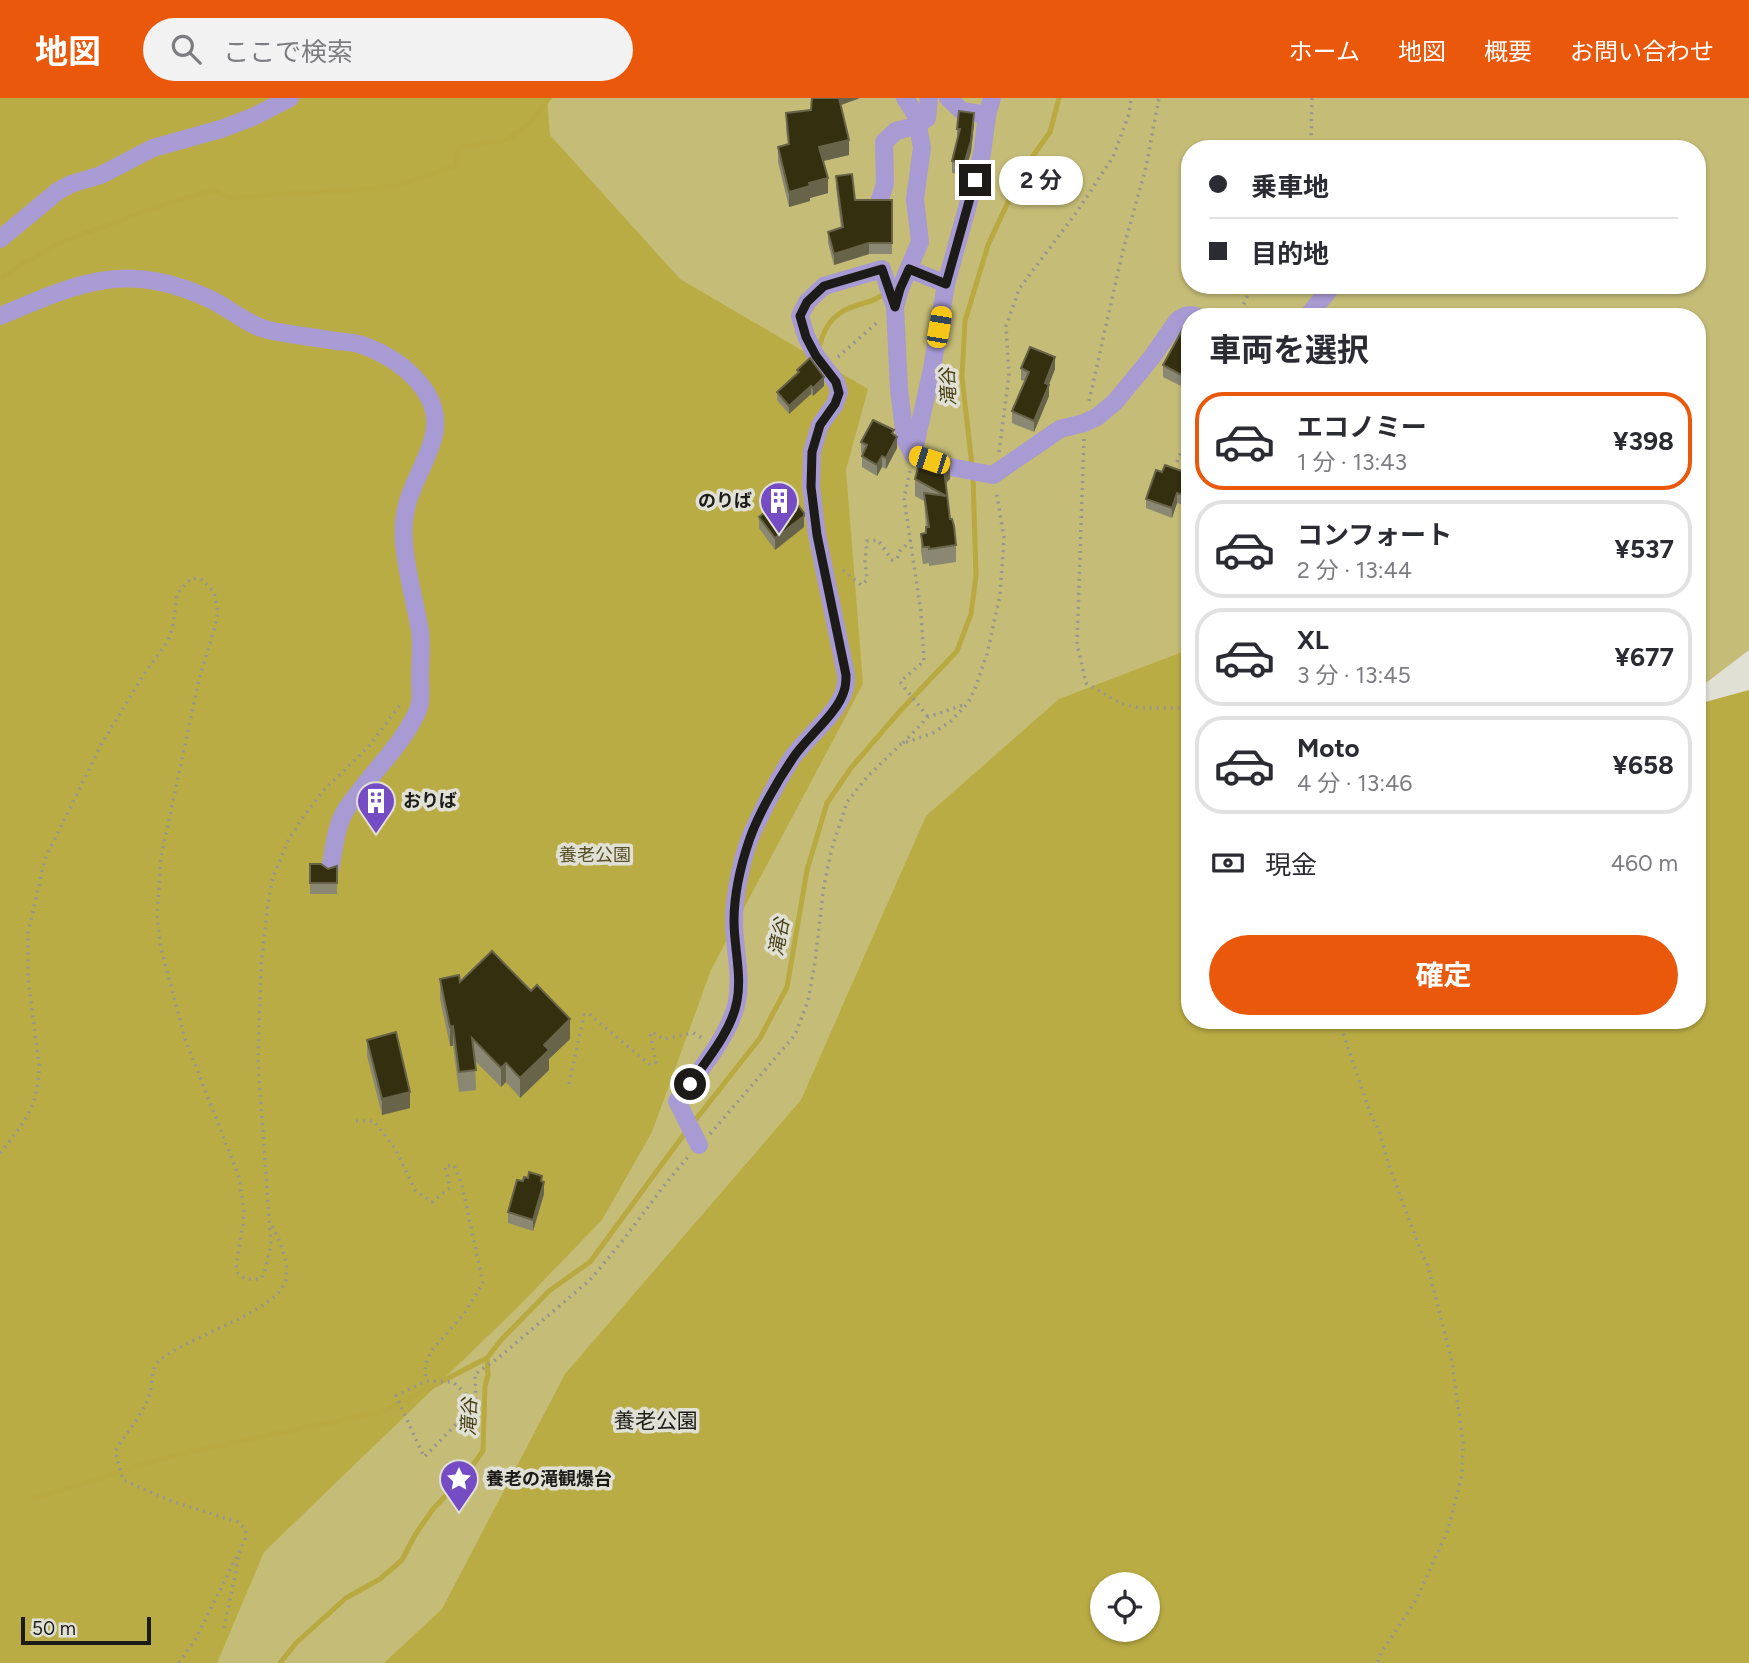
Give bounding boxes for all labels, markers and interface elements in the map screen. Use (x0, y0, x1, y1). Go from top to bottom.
search box (143, 18, 633, 81)
icon: search (167, 30, 205, 68)
text: 地図 (35, 32, 101, 71)
text: ここで検索 (223, 36, 353, 68)
text: ホーム (1289, 37, 1360, 66)
text: 地図 (1398, 37, 1446, 66)
text: 概要 (1484, 37, 1532, 66)
text: お問い合わせ (1570, 37, 1714, 66)
callout: 2 分 (1000, 155, 1084, 204)
route end (959, 164, 991, 196)
text: 2 分 (1020, 166, 1062, 194)
text: 乗車地 (1251, 171, 1329, 203)
text: 目的地 (1251, 238, 1329, 270)
car (926, 304, 953, 350)
text: 車両を選択 (1209, 331, 1369, 369)
water label: 滝谷 (935, 365, 960, 407)
icon: car (1213, 410, 1276, 473)
text: エコノミー (1297, 411, 1427, 443)
text: ¥398 (1613, 425, 1674, 457)
car (906, 444, 953, 476)
text: 1 分 · 13:43 (1297, 448, 1407, 476)
building icon: のりば (758, 480, 800, 535)
place label: のりば (698, 490, 752, 512)
icon: car (1213, 518, 1276, 581)
text: コンフォート (1297, 519, 1452, 551)
text: ¥537 (1614, 533, 1674, 565)
text: 2 分 · 13:44 (1297, 556, 1412, 584)
text: XL (1297, 624, 1329, 656)
icon: car (1213, 626, 1276, 689)
text: ¥677 (1615, 641, 1674, 673)
text: 3 分 · 13:45 (1297, 661, 1411, 689)
text: Moto (1297, 732, 1360, 764)
icon: car (1213, 734, 1276, 797)
text: ¥658 (1612, 749, 1674, 781)
text: 4 分 · 13:46 (1297, 769, 1412, 797)
building icon: おりば (355, 780, 397, 835)
place label: おりば (403, 790, 457, 812)
park label: 養老公園 (559, 844, 631, 866)
icon: cash (1209, 844, 1247, 882)
text: 現金 (1265, 849, 1317, 881)
text: 460 m (1611, 849, 1678, 877)
water label: 滝谷 (764, 914, 794, 958)
button: 確定 (1209, 935, 1678, 1015)
route start (674, 1068, 706, 1100)
water label: 滝谷 (457, 1396, 481, 1436)
district label: 養老公園 (614, 1408, 698, 1433)
place icon: 養老の滝観爆台 (438, 1458, 480, 1513)
place label: 養老の滝観爆台 (486, 1468, 612, 1490)
map controls (1090, 1572, 1160, 1642)
button: locate (1090, 1572, 1160, 1642)
scale bar (21, 1614, 150, 1646)
text: 50 m (32, 1617, 76, 1640)

